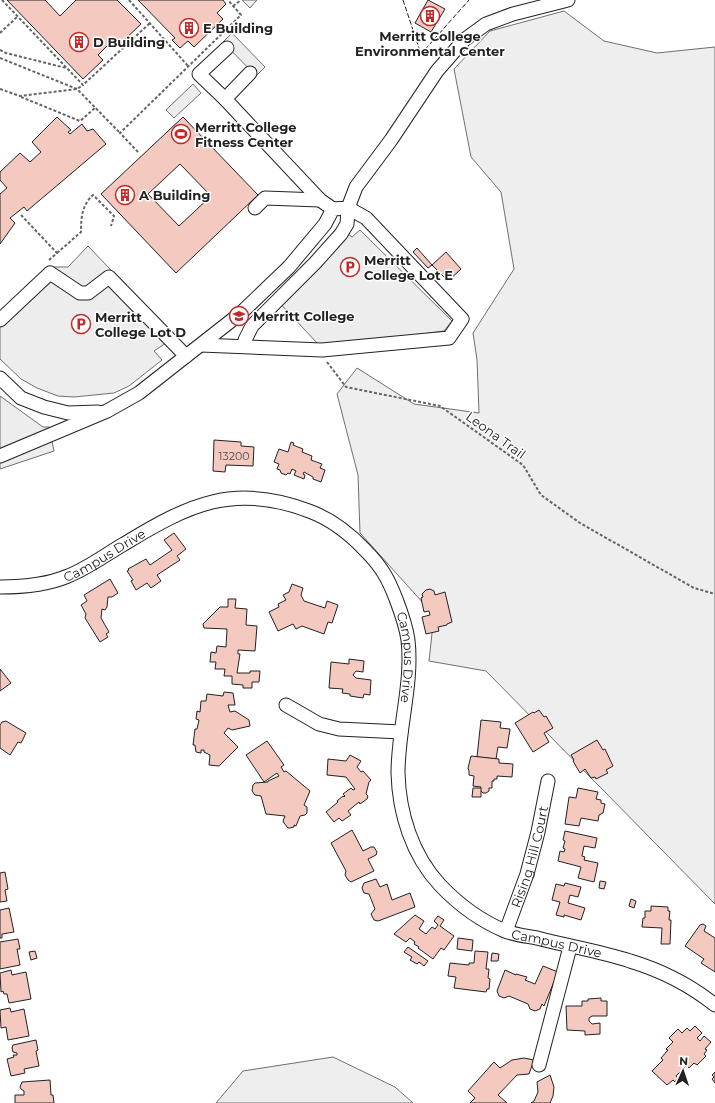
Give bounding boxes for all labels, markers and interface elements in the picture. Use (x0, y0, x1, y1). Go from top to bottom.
building icon: Merritt College Environmental Center (419, 5, 441, 27)
building icon: E Building (178, 17, 200, 39)
place label: E Building (203, 20, 273, 36)
place label: Merritt College Environmental Center (355, 28, 505, 59)
building icon: D Building (68, 31, 90, 53)
place label: D Building (93, 34, 165, 50)
place label: Merritt College Fitness Center (195, 119, 297, 150)
sports icon: Merritt College Fitness Center (170, 123, 192, 145)
building icon: A Building (114, 184, 136, 206)
place label: A Building (138, 187, 210, 203)
place label: Merritt College Lot E (364, 252, 453, 283)
parking icon: Merritt College Lot E (339, 256, 361, 278)
school or university icon: Merritt College (228, 305, 250, 327)
place label: Merritt College (253, 308, 355, 324)
place label: Merritt College Lot D (95, 309, 186, 340)
parking icon: Merritt College Lot D (70, 313, 92, 335)
street label: Leona Trail (463, 408, 529, 462)
house number: 13200 (219, 449, 249, 463)
street label: Campus Drive (61, 525, 148, 585)
street label: Campus Drive (393, 609, 417, 704)
street label: Rising Hill Court (507, 805, 551, 910)
street label: Campus Drive (510, 926, 604, 961)
north arrow (663, 1051, 703, 1091)
text: N (679, 1054, 688, 1068)

